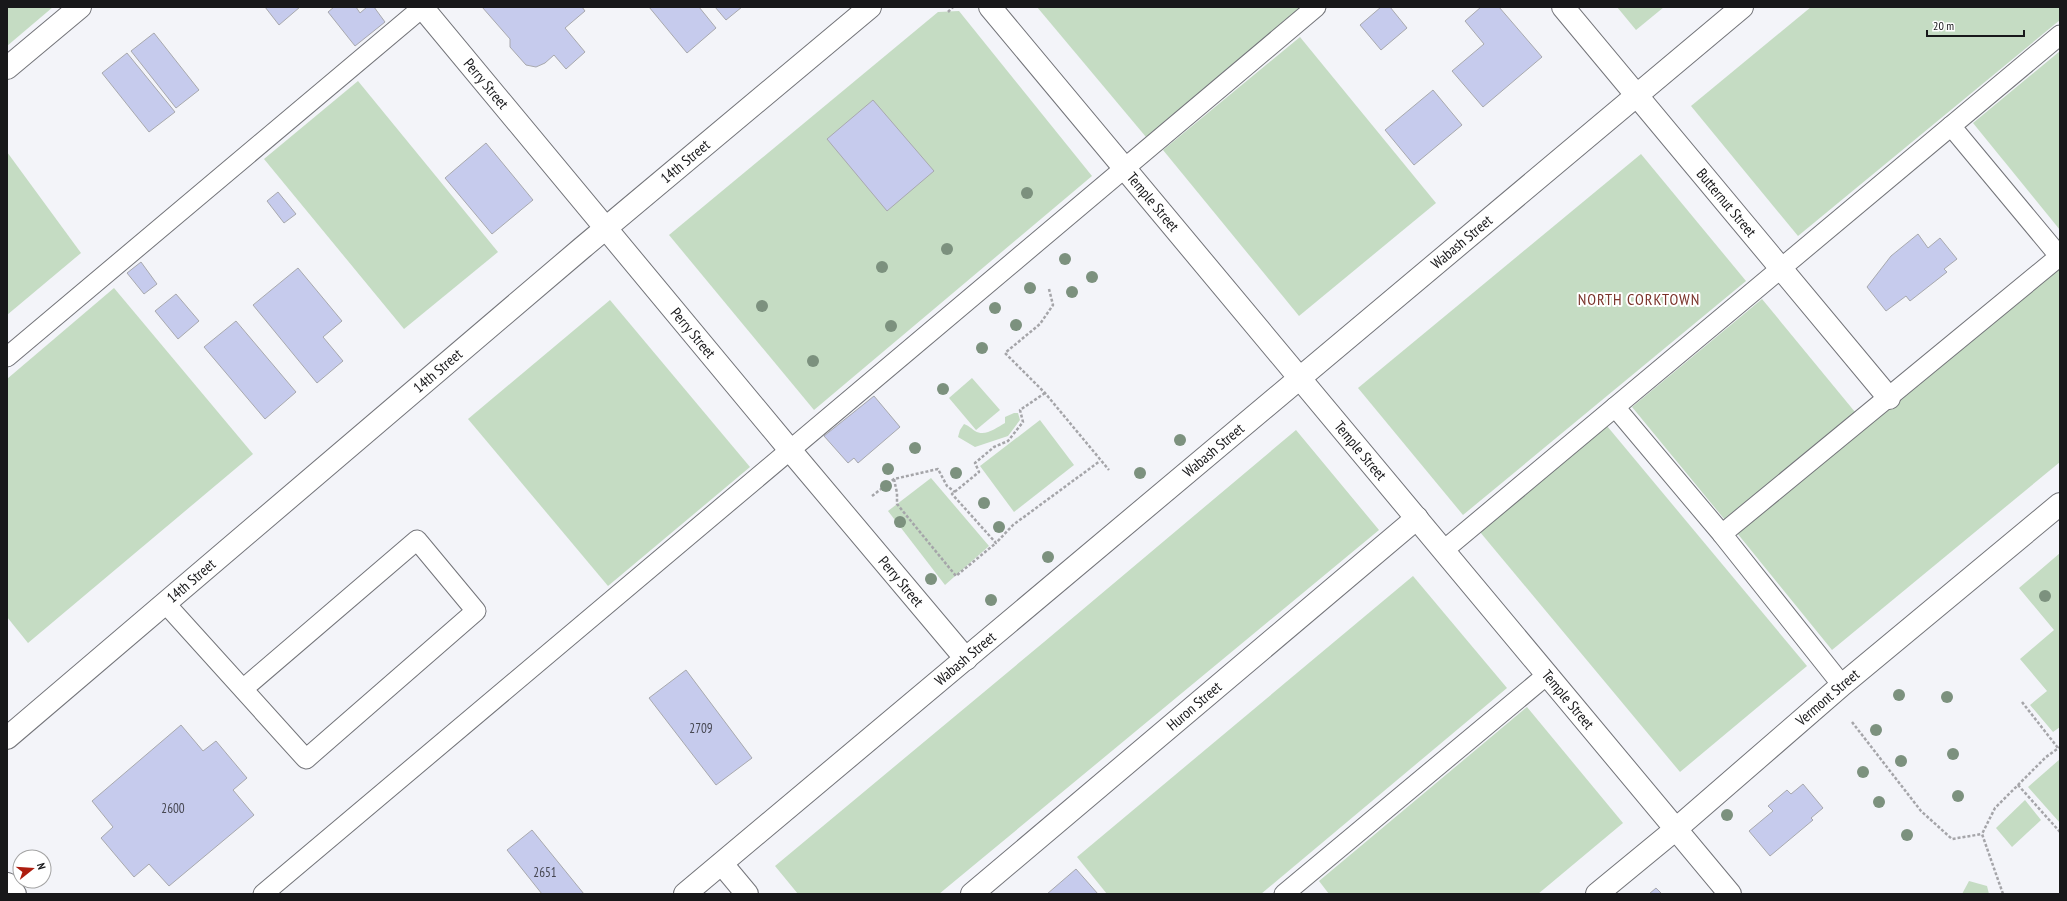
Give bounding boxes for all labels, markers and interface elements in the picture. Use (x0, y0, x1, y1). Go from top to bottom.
scale bar (1927, 12, 2024, 38)
text: 20 m (1933, 18, 1954, 33)
street label: Perry Street (460, 54, 513, 113)
street label: 14th Street (656, 135, 713, 187)
street label: Butternut Street (1693, 164, 1761, 241)
street label: Temple Street (1123, 168, 1183, 235)
street label: Wabash Street (1427, 211, 1496, 273)
district label: NORTH CORKTOWN (1578, 289, 1700, 309)
street label: Perry Street (667, 304, 720, 362)
street label: 14th Street (409, 344, 466, 397)
street label: Temple Street (1330, 417, 1391, 484)
street label: Wabash Street (1179, 419, 1248, 481)
street label: Perry Street (875, 552, 928, 610)
street label: 14th Street (162, 554, 219, 607)
street label: Wabash Street (931, 627, 1000, 689)
street label: Vermont Street (1791, 665, 1863, 730)
street label: Temple Street (1538, 666, 1598, 733)
street label: Huron Street (1163, 677, 1225, 734)
house number: 2709 (689, 720, 713, 737)
house number: 2600 (161, 800, 185, 817)
north arrow (12, 849, 52, 889)
text: N (34, 861, 49, 871)
house number: 2651 (533, 864, 557, 881)

